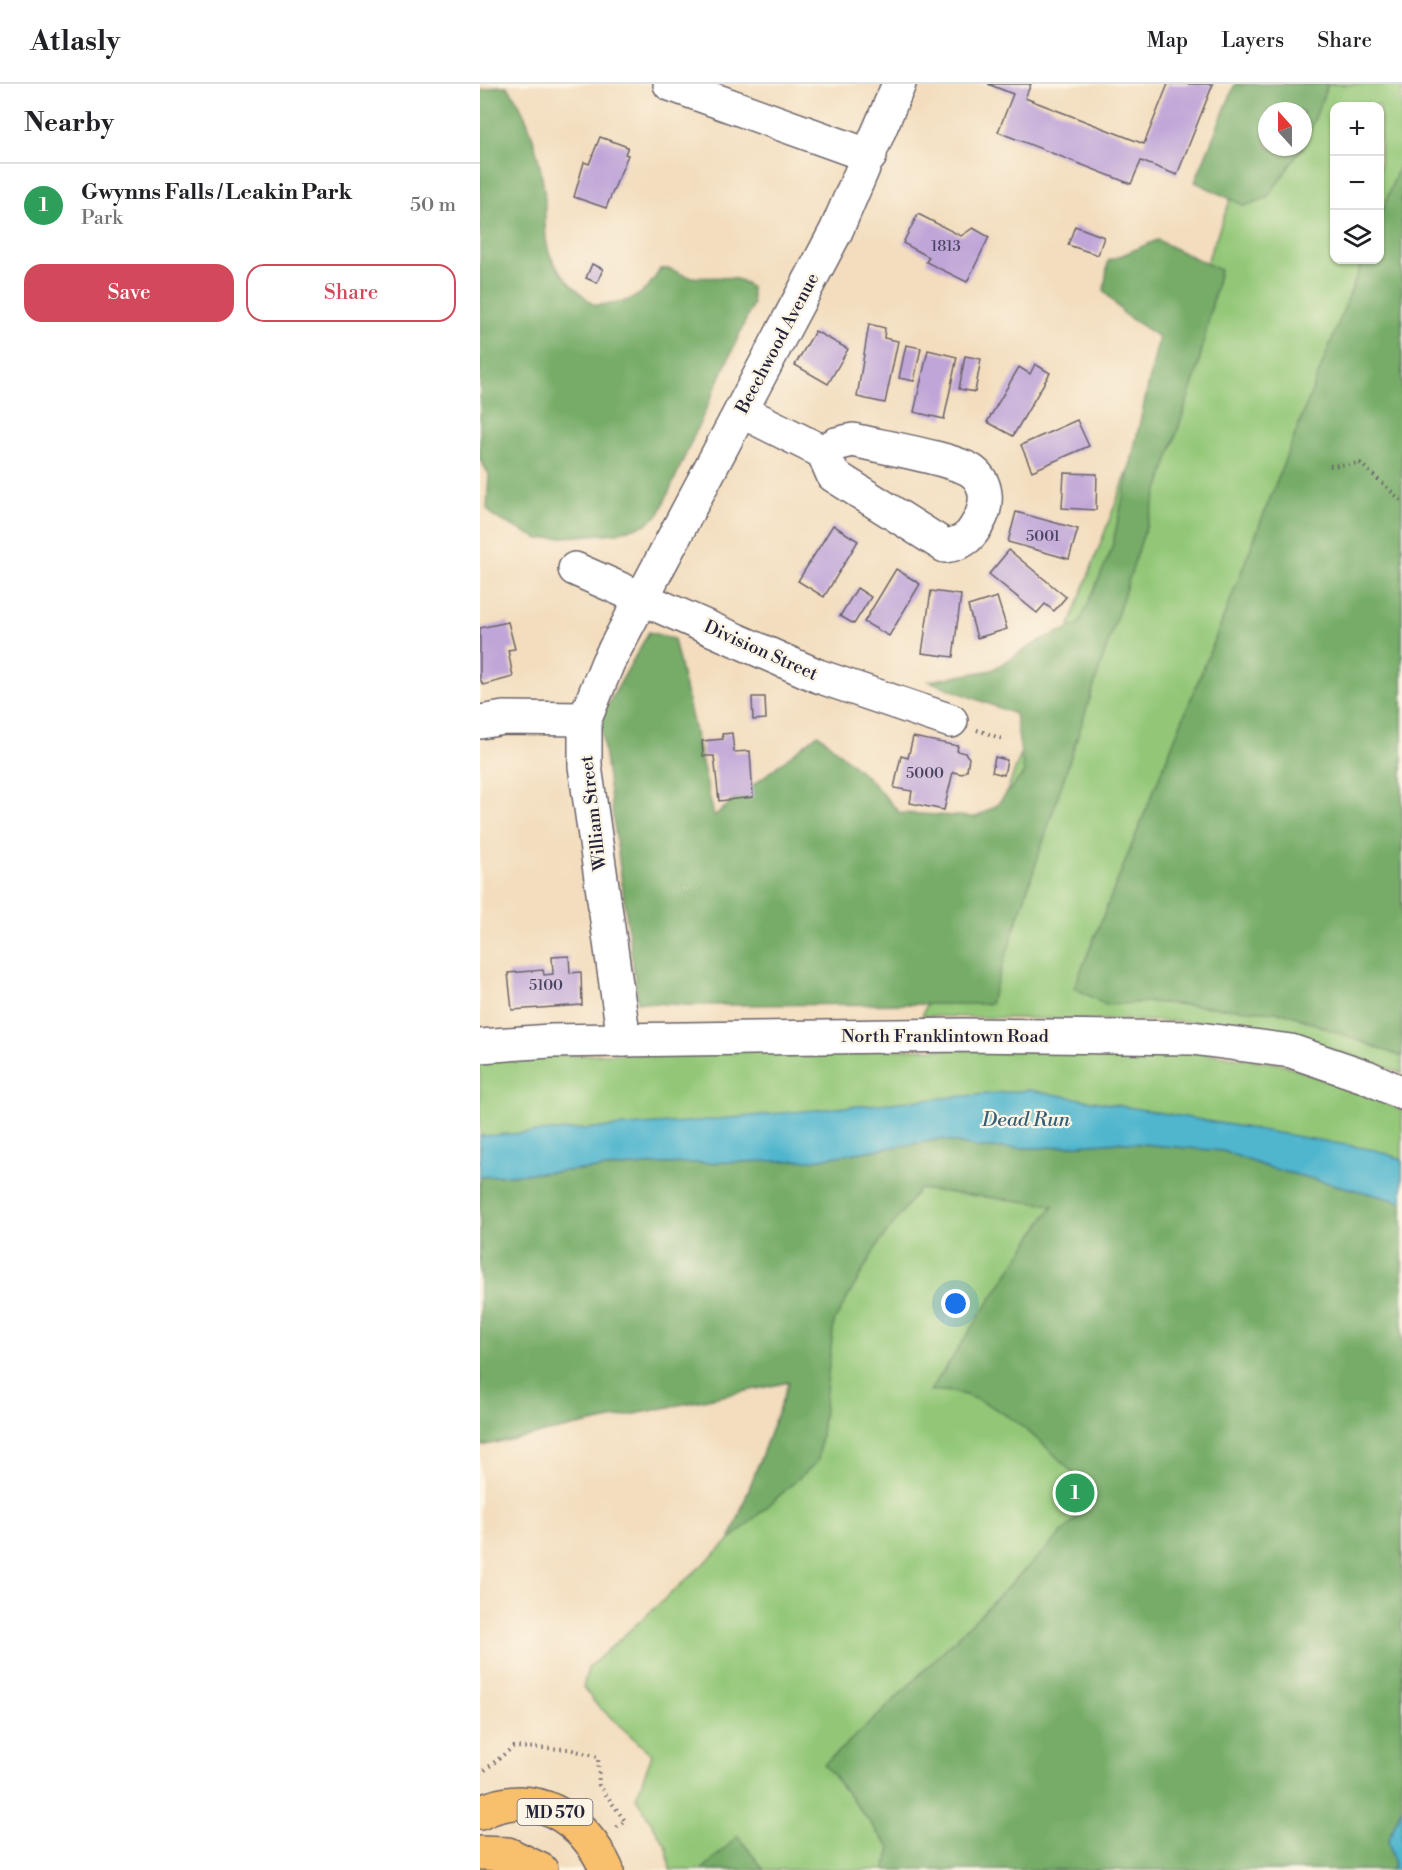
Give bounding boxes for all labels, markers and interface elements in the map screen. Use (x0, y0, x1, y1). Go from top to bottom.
text: Atlasly (30, 24, 120, 59)
text: Map (1147, 28, 1188, 54)
text: Layers (1221, 28, 1284, 54)
text: Share (1317, 28, 1372, 54)
north arrow (1258, 102, 1312, 156)
map controls (1330, 102, 1384, 264)
button: + (1330, 102, 1384, 156)
text: Nearby (24, 107, 114, 139)
button: − (1330, 156, 1384, 210)
text: Gwynns Falls / Leakin Park (81, 179, 352, 206)
text: 1 (39, 193, 48, 218)
text: 50 m (410, 193, 456, 218)
text: Park (81, 206, 123, 231)
button: layers (1330, 210, 1384, 264)
house number: 1813 (931, 237, 961, 256)
button: Save (24, 264, 234, 322)
button: Share (246, 264, 456, 322)
street label: Beechwood Avenue (730, 269, 824, 418)
house number: 5001 (1026, 527, 1061, 546)
street label: Division Street (700, 615, 822, 686)
street label: William Street (575, 754, 612, 873)
house number: 5000 (906, 764, 944, 783)
house number: 5100 (529, 976, 563, 995)
street label: North Franklintown Road (841, 1025, 1050, 1048)
water label: Dead Run (981, 1108, 1071, 1133)
your location (941, 1289, 970, 1318)
pin: 1 (1056, 1470, 1094, 1516)
road number: MD 570 (518, 1799, 592, 1825)

